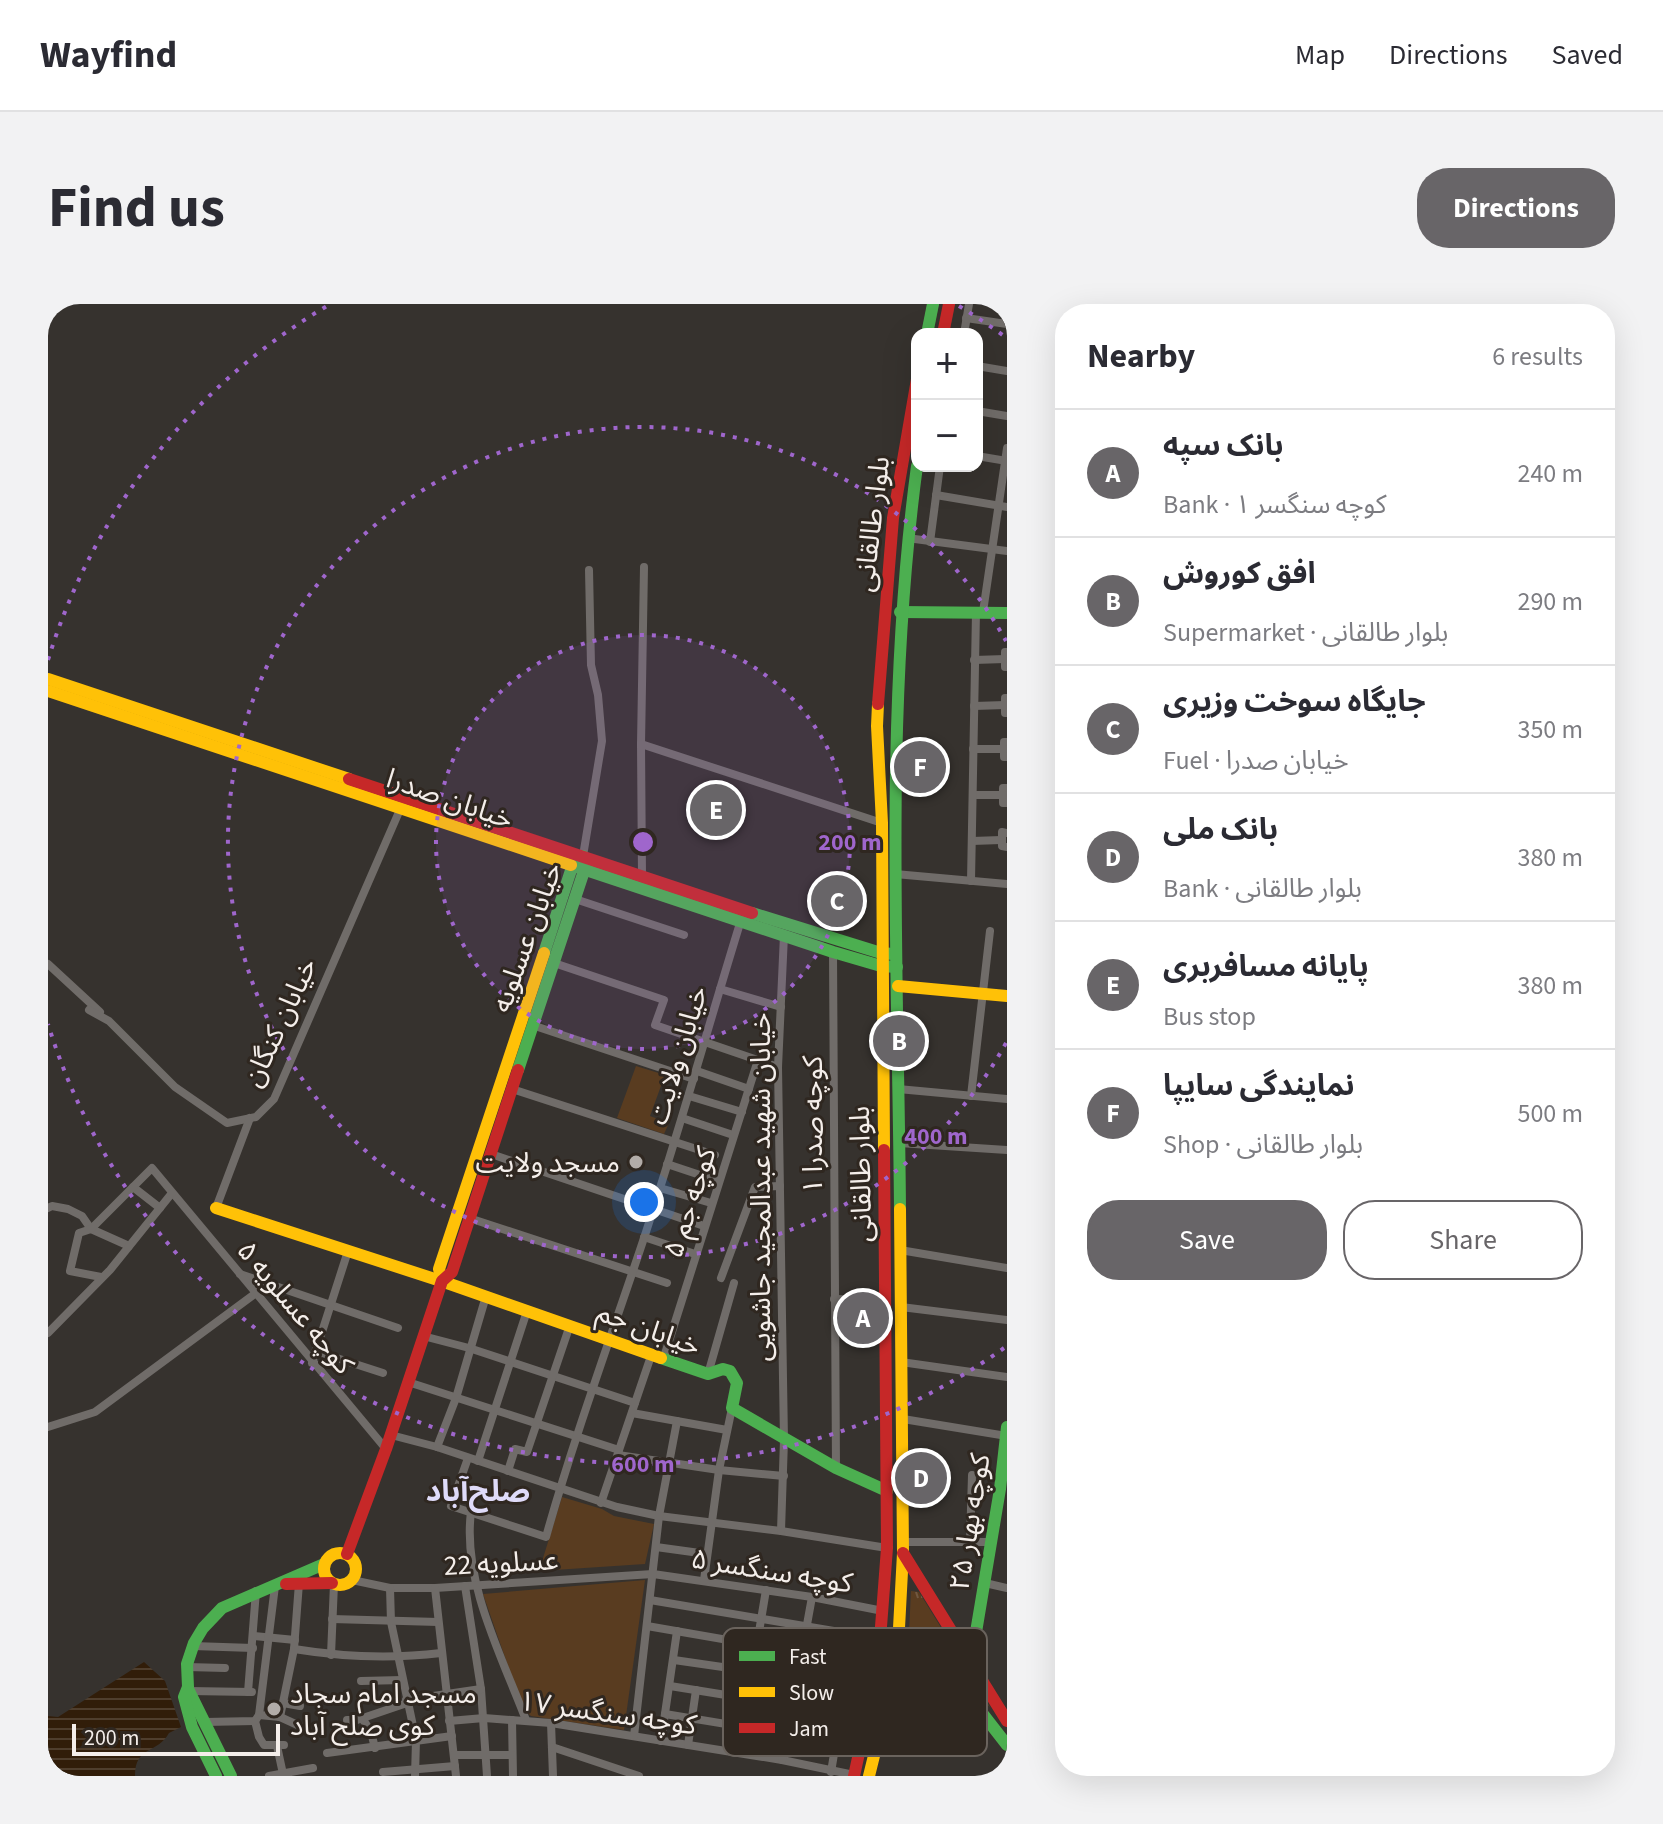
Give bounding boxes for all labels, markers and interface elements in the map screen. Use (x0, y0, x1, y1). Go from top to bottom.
text: Wayfind (40, 28, 177, 82)
text: Map (1295, 35, 1345, 75)
text: Directions (1389, 35, 1508, 75)
text: Saved (1552, 35, 1623, 75)
button: Directions (1417, 168, 1615, 248)
text: Find us (48, 169, 225, 248)
map controls (911, 328, 983, 472)
button: + (911, 328, 983, 400)
text: Nearby (1087, 332, 1195, 381)
text: 6 results (1492, 338, 1583, 375)
button: − (911, 400, 983, 472)
text: بانک سپه (1163, 424, 1284, 467)
street label: بلوار طالقانی (844, 454, 900, 594)
text: A (1106, 455, 1120, 492)
text: 240 m (1517, 455, 1583, 492)
text: Bank · کوچه سنگسر ۱ (1163, 486, 1386, 523)
text: افق کوروش (1163, 552, 1316, 595)
text: B (1105, 583, 1121, 620)
text: 290 m (1517, 583, 1583, 620)
text: Supermarket · بلوار طالقانی (1163, 614, 1448, 651)
text: جایگاه سوخت وزیری (1163, 680, 1426, 723)
text: C (1105, 711, 1121, 748)
text: 350 m (1517, 711, 1583, 748)
pin: F (894, 737, 946, 797)
text: Fuel · خیابان صدرا (1163, 742, 1349, 779)
street label: خیابان صدرا (381, 759, 519, 839)
pin: E (690, 780, 742, 840)
text: بانک ملی (1163, 808, 1278, 851)
text: 200 m (818, 825, 882, 860)
centre of rings (629, 828, 657, 856)
text: D (1105, 839, 1121, 876)
text: 380 m (1517, 839, 1583, 876)
street label: خیابان عسلویه (481, 857, 573, 1018)
text: Bank · بلوار طالقانی (1163, 870, 1362, 907)
pin: C (811, 871, 863, 931)
text: پایانه مسافربری (1163, 945, 1369, 988)
street label: خیابان کنگان (233, 951, 327, 1094)
text: E (1106, 967, 1120, 1004)
text: 380 m (1517, 967, 1583, 1004)
street label: خیابان ولایت (638, 981, 718, 1130)
text: Bus stop (1163, 998, 1256, 1035)
pin: B (873, 1011, 925, 1071)
street label: خیابان شهید عبدالمجید جاشویی (741, 1013, 781, 1361)
street label: کوچه صدرا ۱ (793, 1055, 833, 1194)
text: نمایندگی سایپا (1163, 1064, 1354, 1107)
text: F (1106, 1095, 1120, 1132)
text: 500 m (1517, 1095, 1583, 1132)
street label: بلوار طالقانی (840, 1106, 882, 1242)
text: 400 m (904, 1119, 968, 1154)
text: Shop · بلوار طالقانی (1163, 1126, 1363, 1163)
street label: کوچه جم ۵ (653, 1141, 728, 1263)
place label: مسجد ولایت (475, 1143, 620, 1183)
marker: مسجد ولایت (627, 1153, 645, 1171)
your location (624, 1182, 664, 1222)
button: Save (1087, 1200, 1327, 1280)
button: Share (1343, 1200, 1583, 1280)
street label: کوچه عسلویه ۵ (227, 1232, 363, 1383)
pin: A (837, 1288, 889, 1348)
street label: خیابان جم (591, 1292, 706, 1367)
text: 600 m (611, 1447, 675, 1482)
pin: D (895, 1448, 947, 1508)
street label: کوچه بهار ۲۵ (939, 1450, 1001, 1594)
district label: صلح‌آباد (426, 1470, 530, 1513)
street label: کوچه سنگسر ۵ (688, 1539, 856, 1604)
street label: عسلویه 22 (443, 1540, 559, 1586)
legend (723, 1628, 987, 1756)
text: Fast (789, 1641, 827, 1673)
place label: مسجد امام سجاد کوی صلح آباد (290, 1674, 477, 1746)
text: Slow (789, 1677, 834, 1709)
street label: کوچه سنگسر ۱۷ (517, 1681, 700, 1745)
marker: مسجد امام سجاد کوی صلح آباد (265, 1700, 283, 1718)
text: Jam (789, 1713, 829, 1745)
scale bar (72, 1720, 280, 1756)
text: 200 m (84, 1722, 139, 1754)

